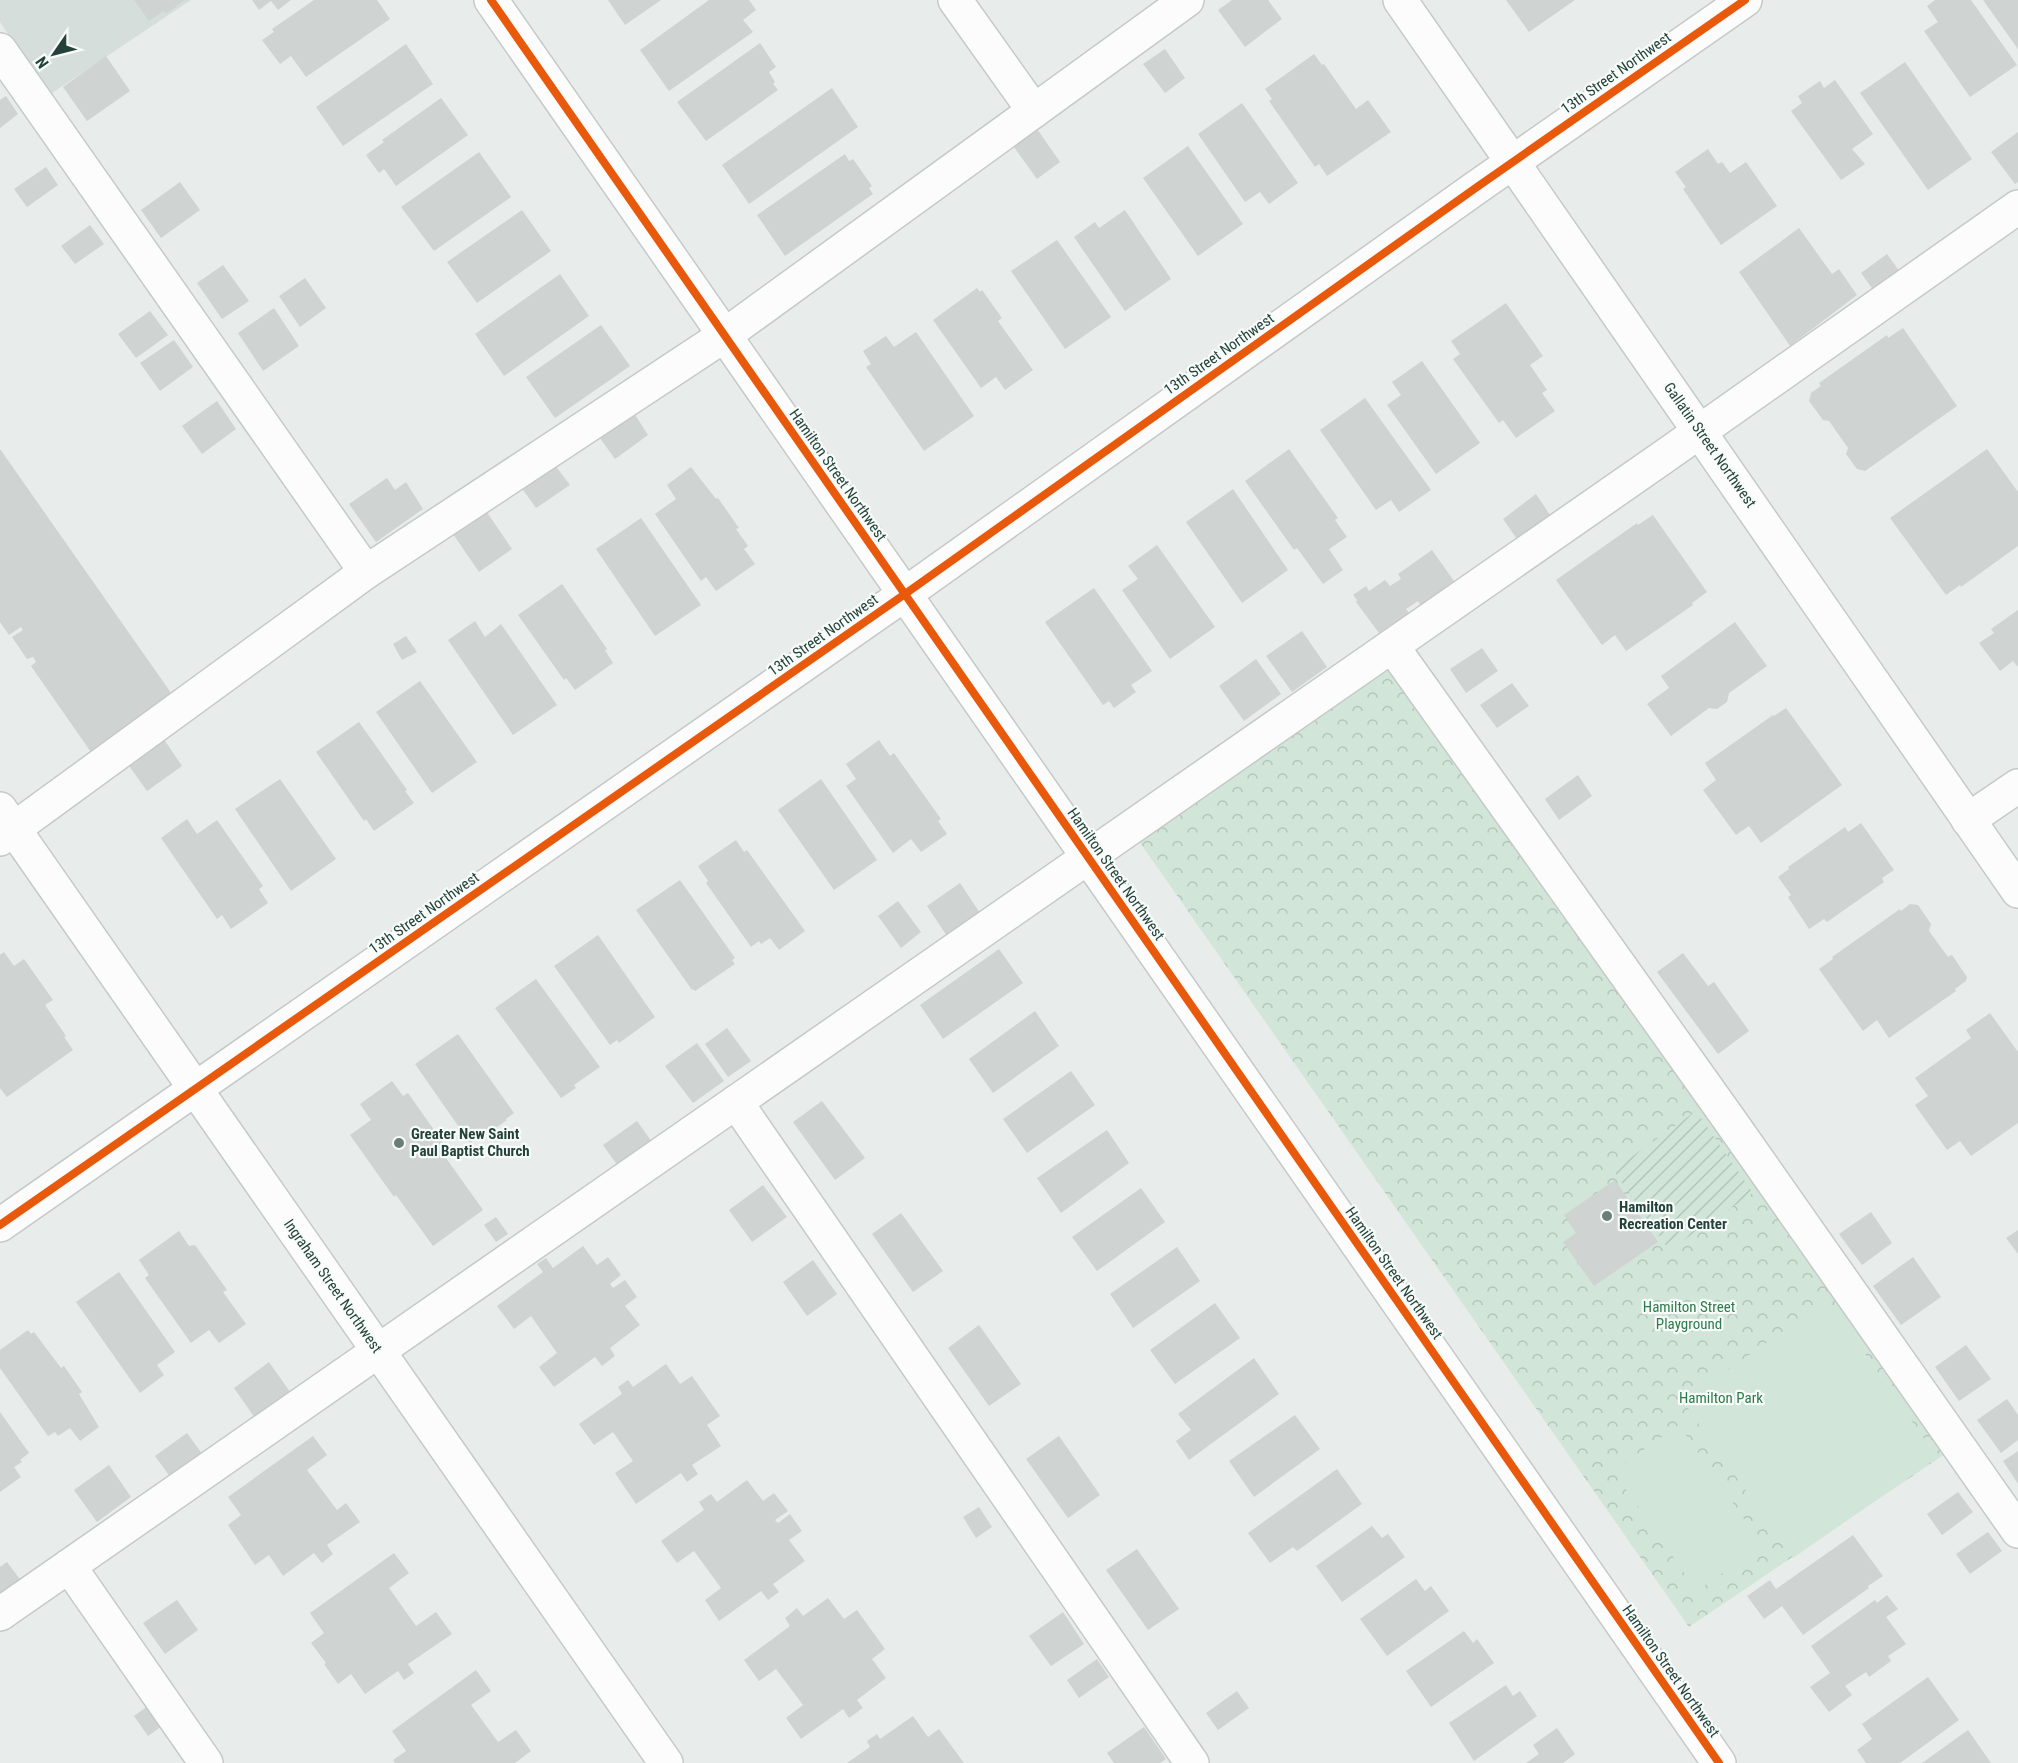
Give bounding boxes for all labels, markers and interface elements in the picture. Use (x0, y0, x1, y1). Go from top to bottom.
north arrow (24, 24, 84, 84)
street label: 13th Street Northwest (1558, 28, 1674, 118)
text: N (32, 53, 53, 72)
street label: 13th Street Northwest (1161, 309, 1277, 399)
street label: Gallatin Street Northwest (1660, 379, 1760, 511)
street label: Hamilton Street Northwest (786, 405, 890, 545)
street label: 13th Street Northwest (765, 590, 881, 680)
street label: Hamilton Street Northwest (1064, 804, 1168, 944)
street label: 13th Street Northwest (366, 868, 482, 958)
place label: Greater New Saint Paul Baptist Church (411, 1125, 530, 1160)
marker: Greater New Saint Paul Baptist Church (392, 1136, 406, 1150)
place label: Hamilton Recreation Center (1619, 1198, 1727, 1233)
street label: Hamilton Street Northwest (1342, 1203, 1446, 1343)
marker: Hamilton Recreation Center (1600, 1209, 1614, 1223)
street label: Ingraham Street Northwest (280, 1216, 386, 1356)
park label: Hamilton Street Playground (1643, 1298, 1735, 1333)
park label: Hamilton Park (1679, 1389, 1763, 1407)
street label: Hamilton Street Northwest (1619, 1601, 1723, 1741)

